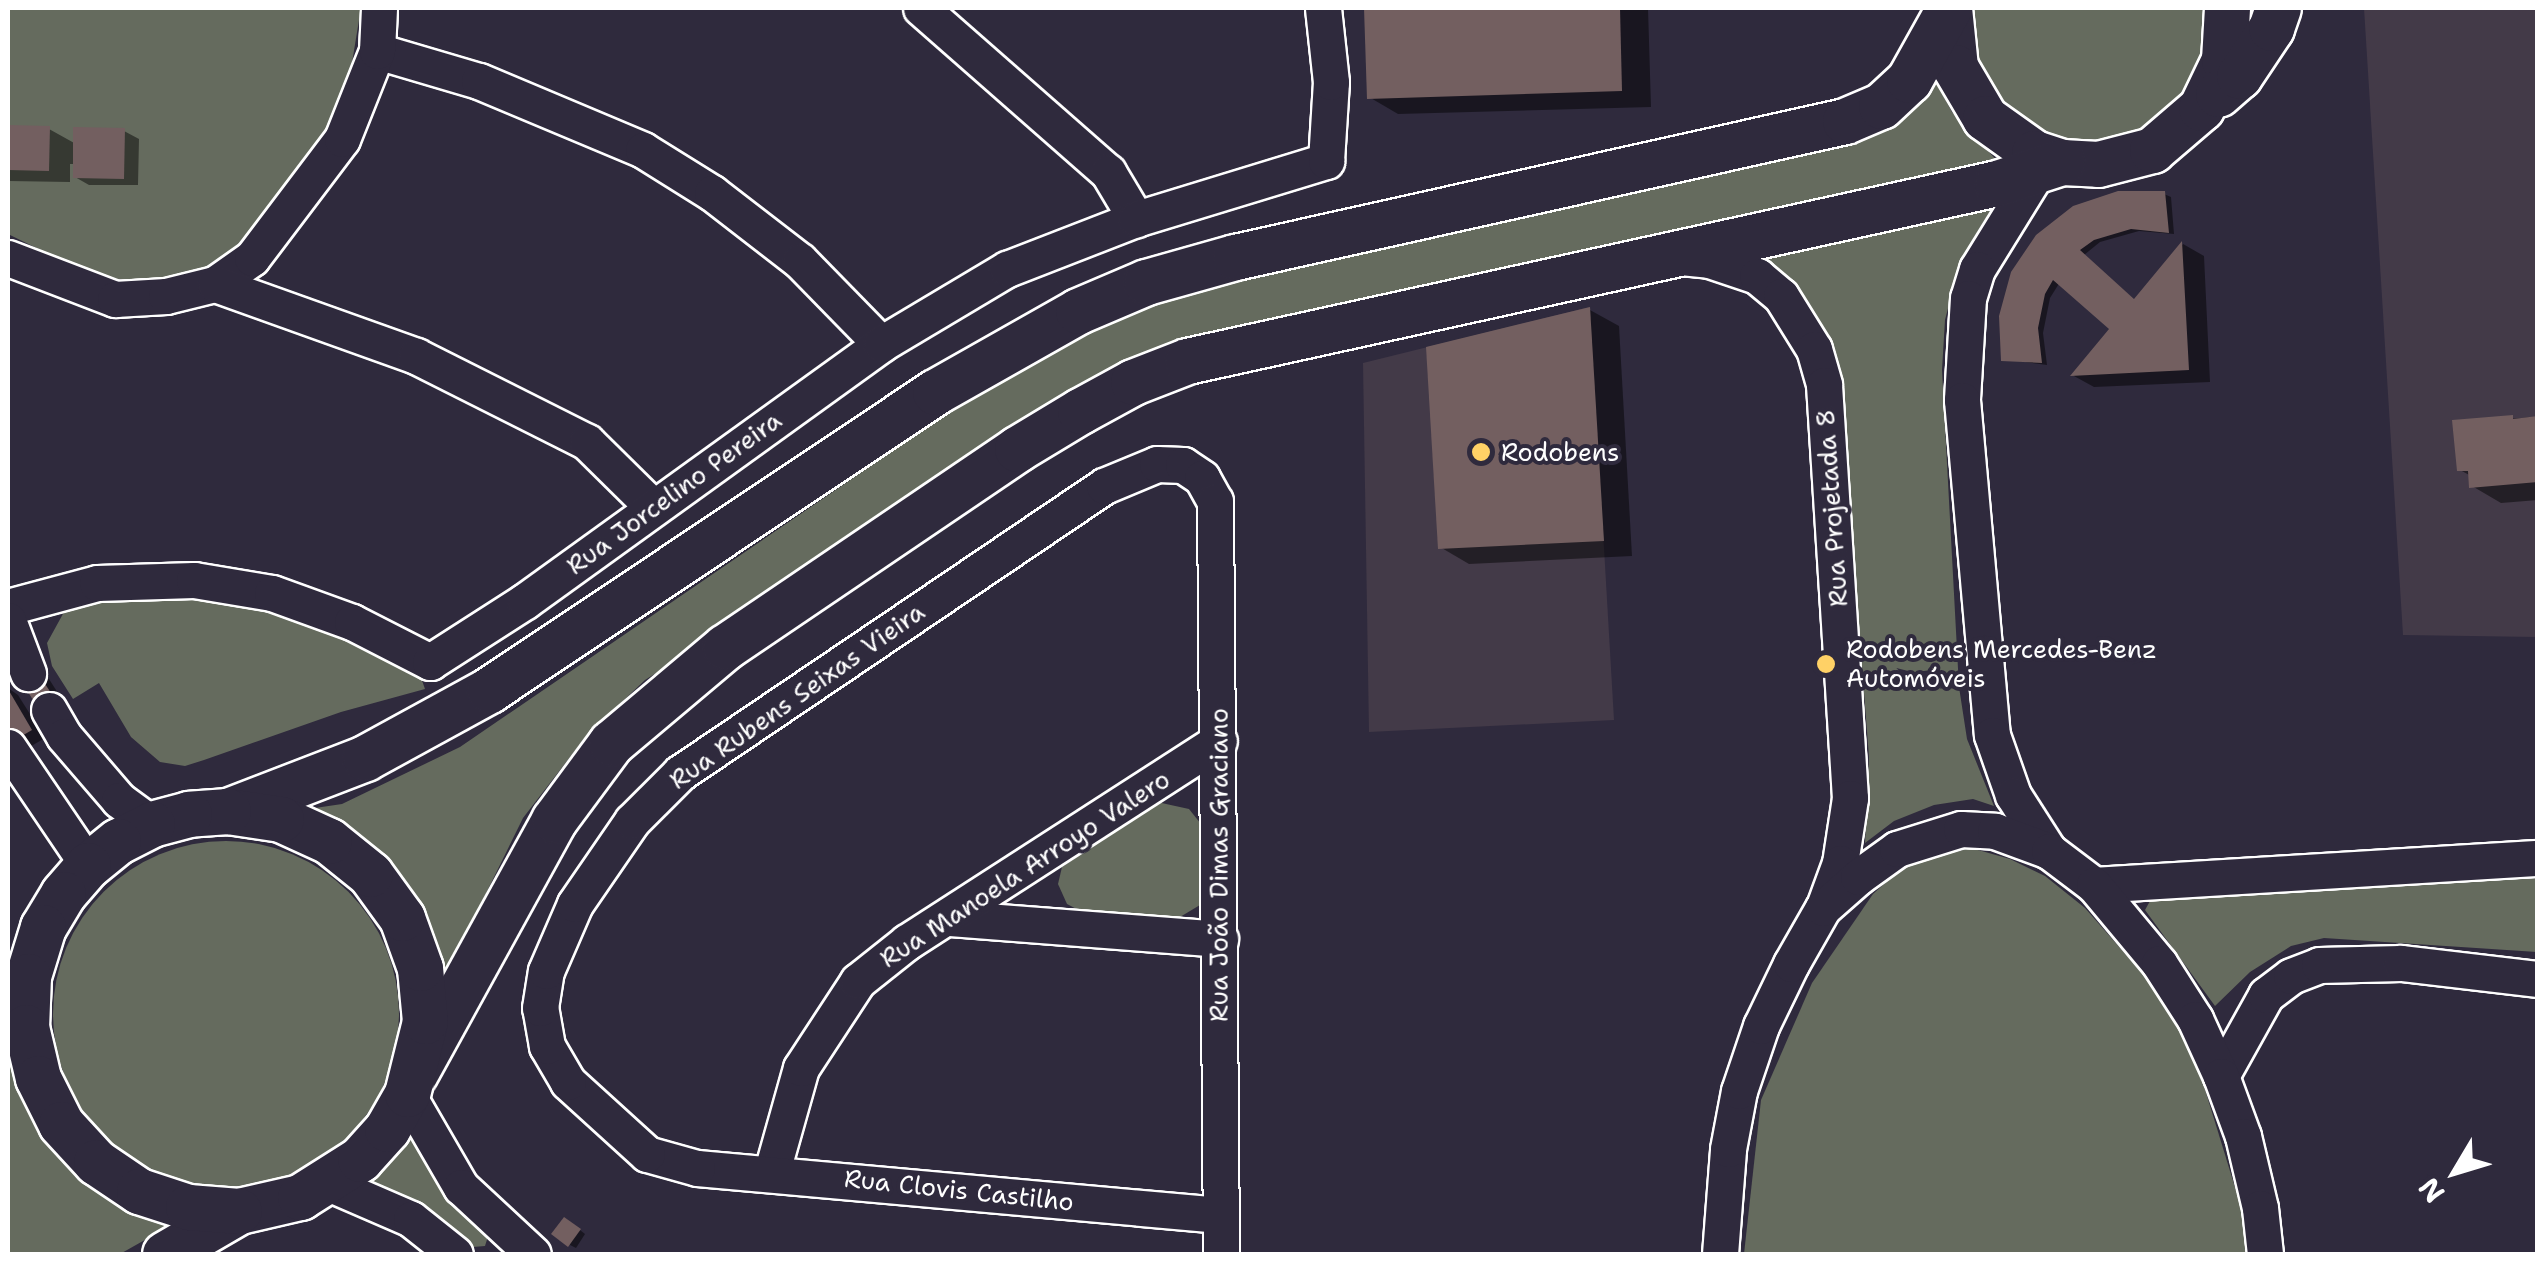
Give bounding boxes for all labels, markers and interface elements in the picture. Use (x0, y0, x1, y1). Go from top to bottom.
street label: Rua Jorcelino Pereira (561, 405, 787, 581)
street label: Rua Projetada 8 (1810, 408, 1854, 608)
place label: Rodobens (1501, 437, 1619, 467)
marker: Rodobens (1470, 441, 1492, 463)
street label: Rua Rubens Seixas Vieira (664, 597, 930, 795)
place label: Rodobens Mercedes-Benz Automóveis (1846, 635, 2157, 694)
marker: Rodobens Mercedes-Benz Automóveis (1815, 653, 1837, 675)
street label: Rua João Dimas Graciano (1204, 708, 1234, 1022)
street label: Rua Manoela Arroyo Valero (875, 764, 1175, 974)
north arrow (2405, 1122, 2505, 1222)
street label: Rua Clovis Castilho (843, 1163, 1075, 1217)
text: N (2410, 1170, 2453, 1211)

